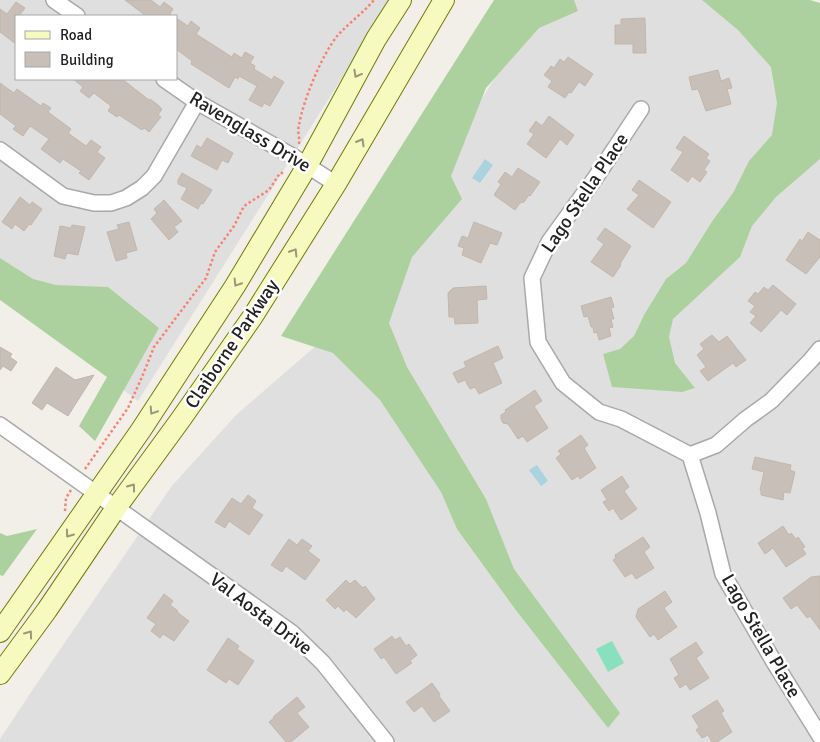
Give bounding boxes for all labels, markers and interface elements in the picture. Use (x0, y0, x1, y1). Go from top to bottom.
legend (15, 15, 178, 80)
text: Road (60, 26, 92, 44)
text: Building (60, 51, 114, 69)
one-way arrow (353, 69, 363, 78)
street label: Ravenglass Drive (185, 86, 315, 178)
street label: Lago Stella Place (536, 129, 634, 257)
one-way arrow (354, 139, 364, 148)
one-way arrow (288, 249, 297, 258)
street label: Claiborne Parkway (180, 275, 284, 413)
one-way arrow (234, 277, 243, 286)
one-way arrow (150, 406, 160, 415)
one-way arrow (126, 484, 134, 493)
one-way arrow (66, 528, 75, 538)
street label: Val Aosta Drive (205, 568, 317, 660)
street label: Lago Stella Place (716, 570, 806, 702)
one-way arrow (23, 631, 32, 640)

